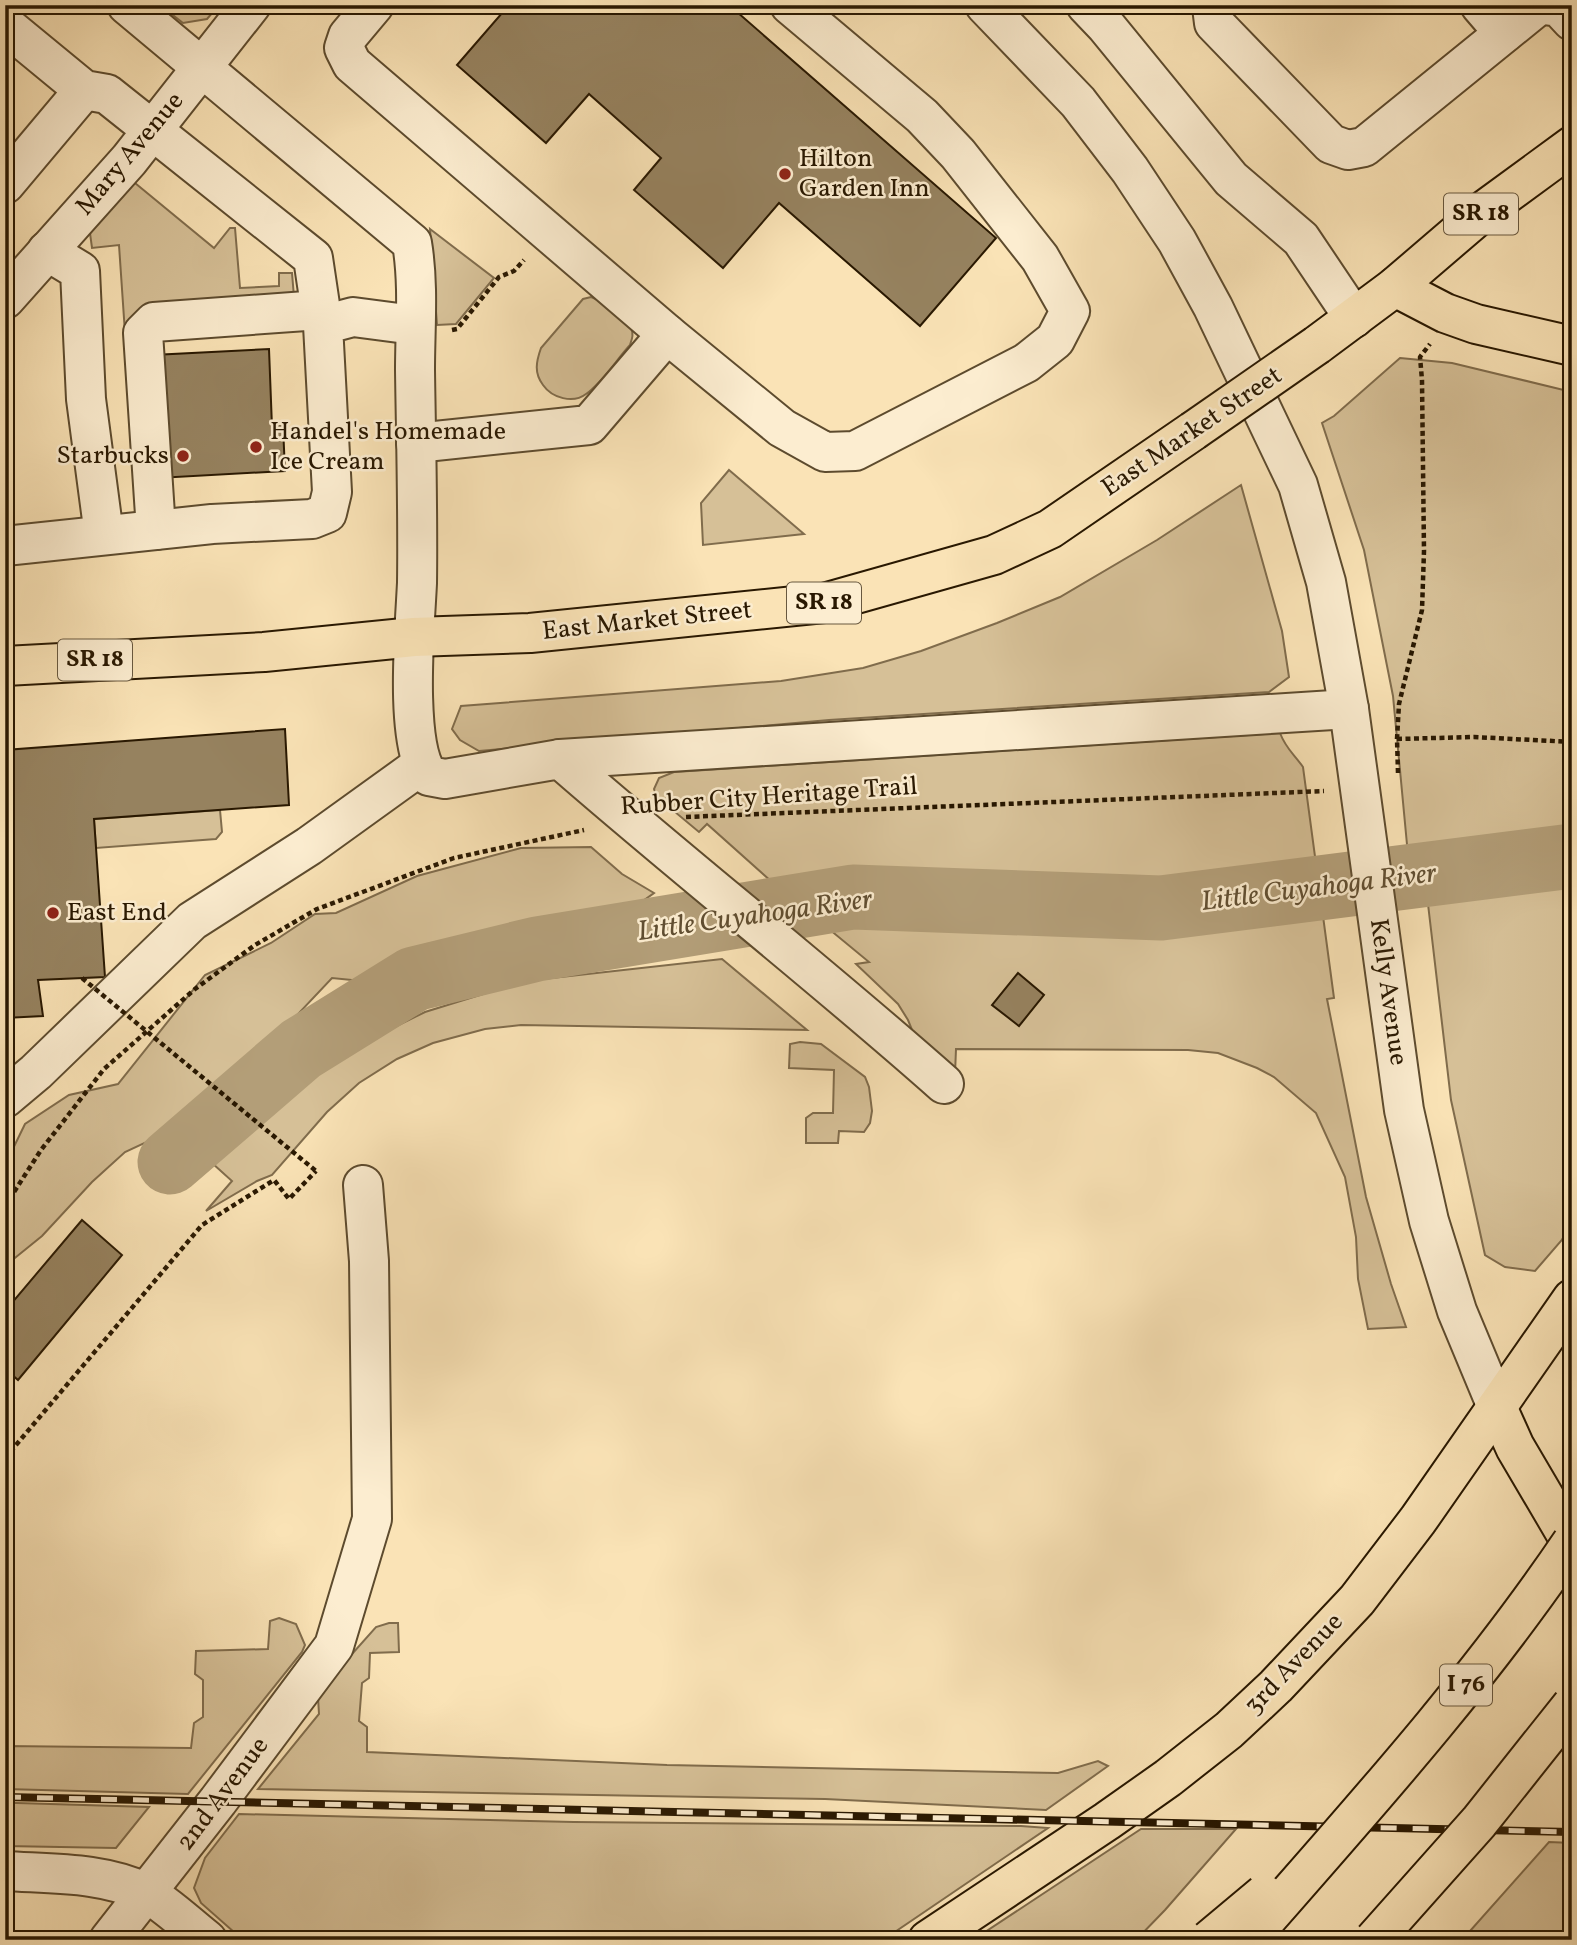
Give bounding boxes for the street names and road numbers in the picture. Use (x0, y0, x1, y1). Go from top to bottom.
street label: Mary Avenue (67, 84, 193, 224)
road number: SR 18 (1444, 194, 1518, 234)
street label: East Market Street (1095, 358, 1289, 506)
road number: SR 18 (787, 582, 861, 624)
street label: East Market Street (540, 592, 754, 650)
road number: SR 18 (58, 640, 132, 680)
street label: Rubber City Heritage Trail (619, 769, 919, 825)
street label: Kelly Avenue (1360, 916, 1416, 1068)
street label: 3rd Avenue (1236, 1605, 1352, 1723)
road number: I 76 (1440, 1665, 1492, 1706)
street label: 2nd Avenue (168, 1729, 278, 1859)

